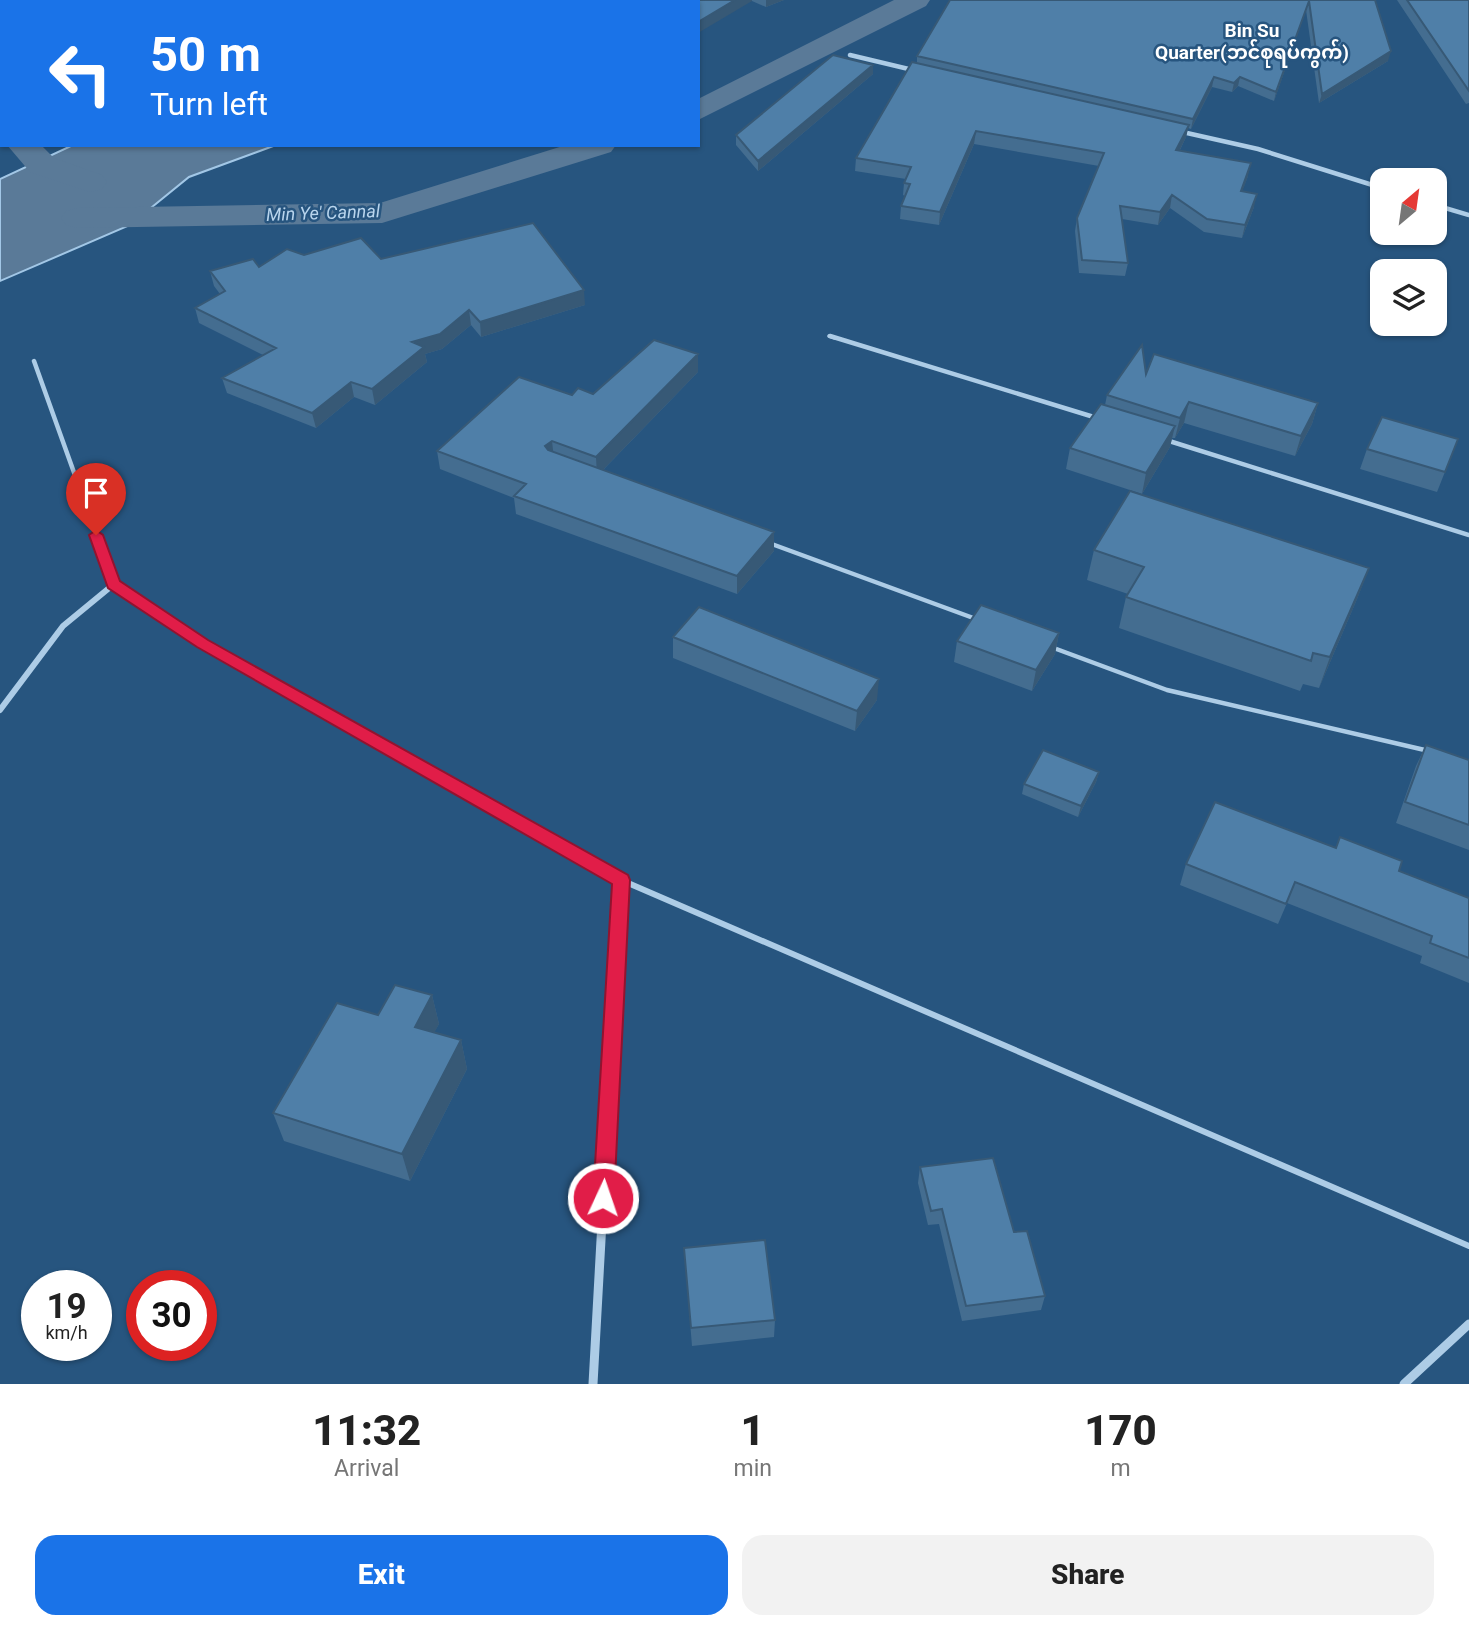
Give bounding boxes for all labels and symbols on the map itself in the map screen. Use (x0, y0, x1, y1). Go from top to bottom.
district label: Bin Su Quarter(ဘင်စုရပ်ကွက်) (1155, 19, 1349, 68)
north arrow (1370, 168, 1447, 245)
water label: Min Ye' Cannal (266, 200, 381, 225)
pin (66, 463, 126, 535)
position arrow (566, 1161, 640, 1235)
speed limit sign: 30 (126, 1270, 217, 1361)

